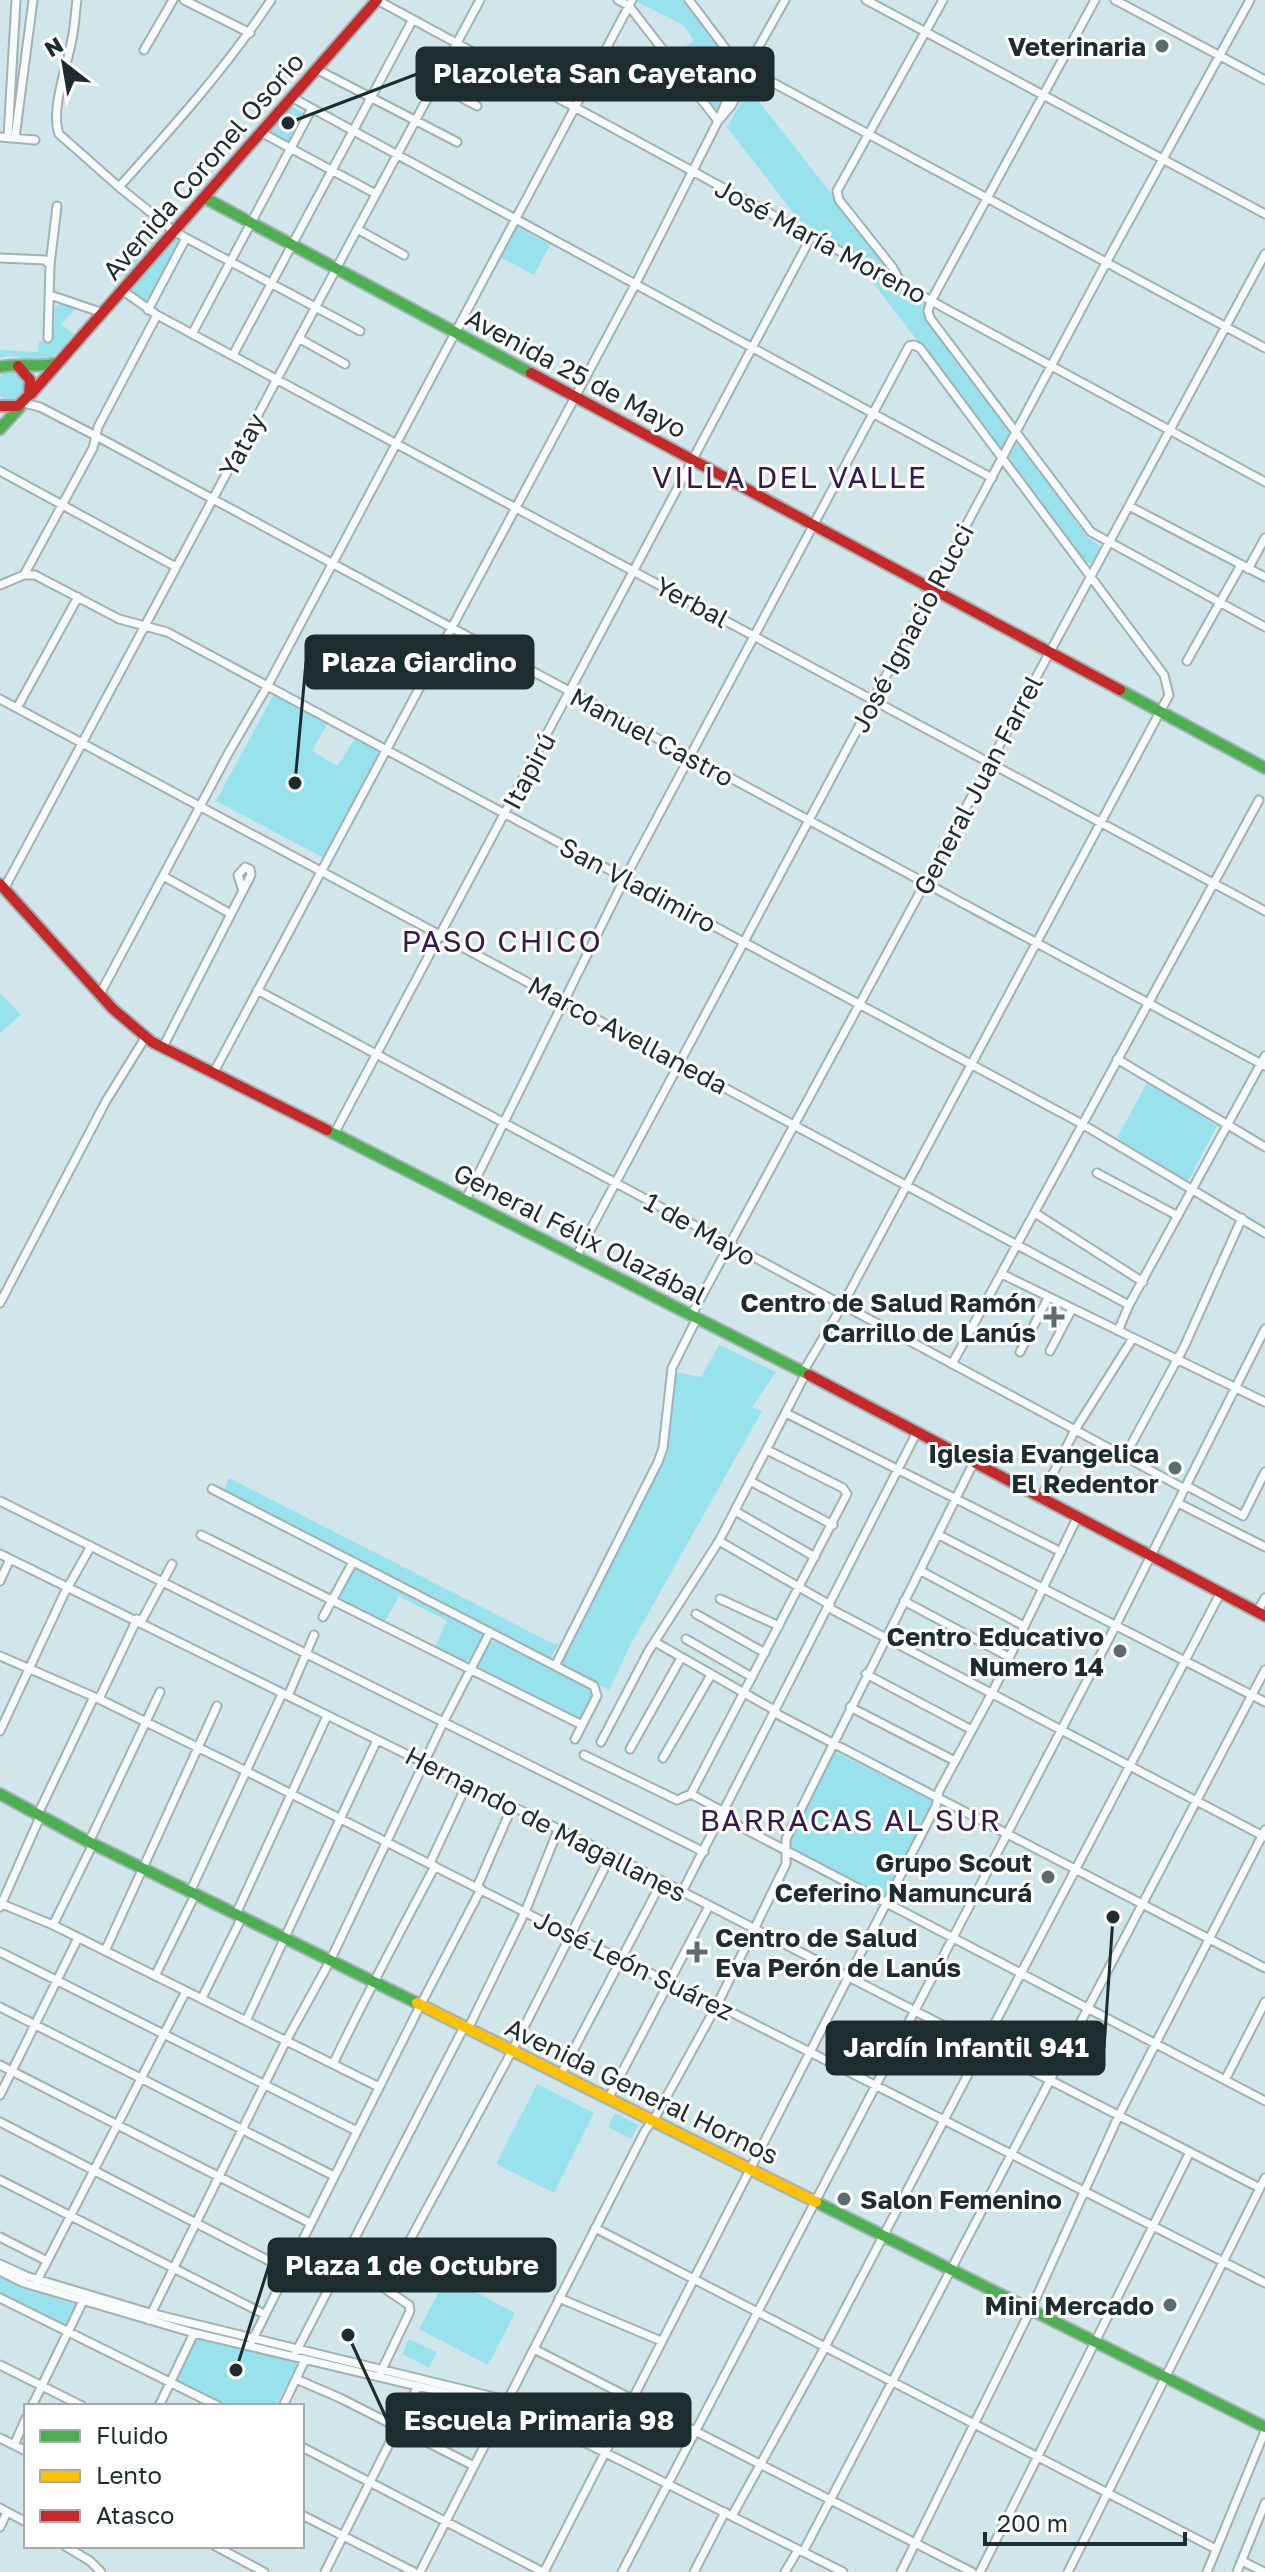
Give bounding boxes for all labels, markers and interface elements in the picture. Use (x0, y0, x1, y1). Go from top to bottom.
north arrow (24, 24, 104, 104)
text: N (39, 31, 68, 62)
place label: Veterinaria (1008, 31, 1146, 62)
marker: Veterinaria (1153, 37, 1171, 55)
street label: Avenida Coronel Osorio (96, 46, 310, 286)
callout: Plazoleta San Cayetano (417, 48, 773, 100)
text: Plazoleta San Cayetano (433, 56, 757, 89)
street label: José María Moreno (710, 172, 932, 310)
street label: Avenida 25 de Mayo (460, 302, 692, 444)
street label: Yatay (212, 407, 272, 482)
district label: VILLA DEL VALLE (652, 459, 928, 495)
street label: José Ignacio Rucci (844, 518, 980, 738)
street label: Yerbal (650, 570, 734, 634)
callout: Plaza Giardino (306, 636, 533, 688)
text: Plaza Giardino (321, 645, 517, 678)
street label: General Juan Farrel (907, 670, 1049, 900)
street label: Manuel Castro (565, 681, 739, 793)
street label: Itapirú (496, 727, 562, 815)
street label: San Vladimiro (554, 831, 722, 939)
district label: PASO CHICO (401, 923, 603, 959)
street label: Marco Avellaneda (523, 969, 733, 1101)
street label: General Félix Olazábal (448, 1157, 712, 1311)
street label: 1 de Mayo (639, 1186, 761, 1272)
place label: Centro de Salud Ramón Carrillo de Lanús (740, 1287, 1036, 1348)
marker: Centro de Salud Ramón Carrillo de Lanús (1043, 1306, 1065, 1328)
place label: Iglesia Evangelica El Redentor (928, 1438, 1159, 1499)
marker: Iglesia Evangelica El Redentor (1166, 1459, 1184, 1477)
place label: Centro Educativo Numero 14 (886, 1621, 1104, 1682)
marker: Centro Educativo Numero 14 (1111, 1642, 1129, 1660)
street label: Hernando de Magallanes (400, 1740, 692, 1908)
district label: BARRACAS AL SUR (700, 1802, 1002, 1838)
place label: Grupo Scout Ceferino Namuncurá (774, 1847, 1032, 1908)
marker: Grupo Scout Ceferino Namuncurá (1039, 1868, 1057, 1886)
street label: José León Suárez (529, 1903, 739, 2027)
place label: Centro de Salud Eva Perón de Lanús (715, 1922, 961, 1983)
marker: Centro de Salud Eva Perón de Lanús (686, 1941, 708, 1963)
street label: Avenida General Hornos (500, 2011, 784, 2171)
callout: Jardín Infantil 941 (827, 2022, 1104, 2074)
text: Jardín Infantil 941 (843, 2030, 1089, 2063)
place label: Salon Femenino (860, 2184, 1062, 2215)
marker: Salon Femenino (835, 2190, 853, 2208)
callout: Plaza 1 de Octubre (269, 2239, 555, 2291)
text: Plaza 1 de Octubre (285, 2248, 539, 2281)
place label: Mini Mercado (985, 2290, 1154, 2321)
marker: Mini Mercado (1161, 2296, 1179, 2314)
callout: Escuela Primaria 98 (387, 2394, 690, 2446)
text: Escuela Primaria 98 (404, 2403, 674, 2436)
legend (24, 2404, 304, 2548)
text: Fluido (96, 2420, 168, 2449)
text: Lento (96, 2460, 162, 2489)
scale bar (985, 2496, 1185, 2546)
text: Atasco (96, 2500, 174, 2529)
text: 200 m (997, 2508, 1068, 2537)

